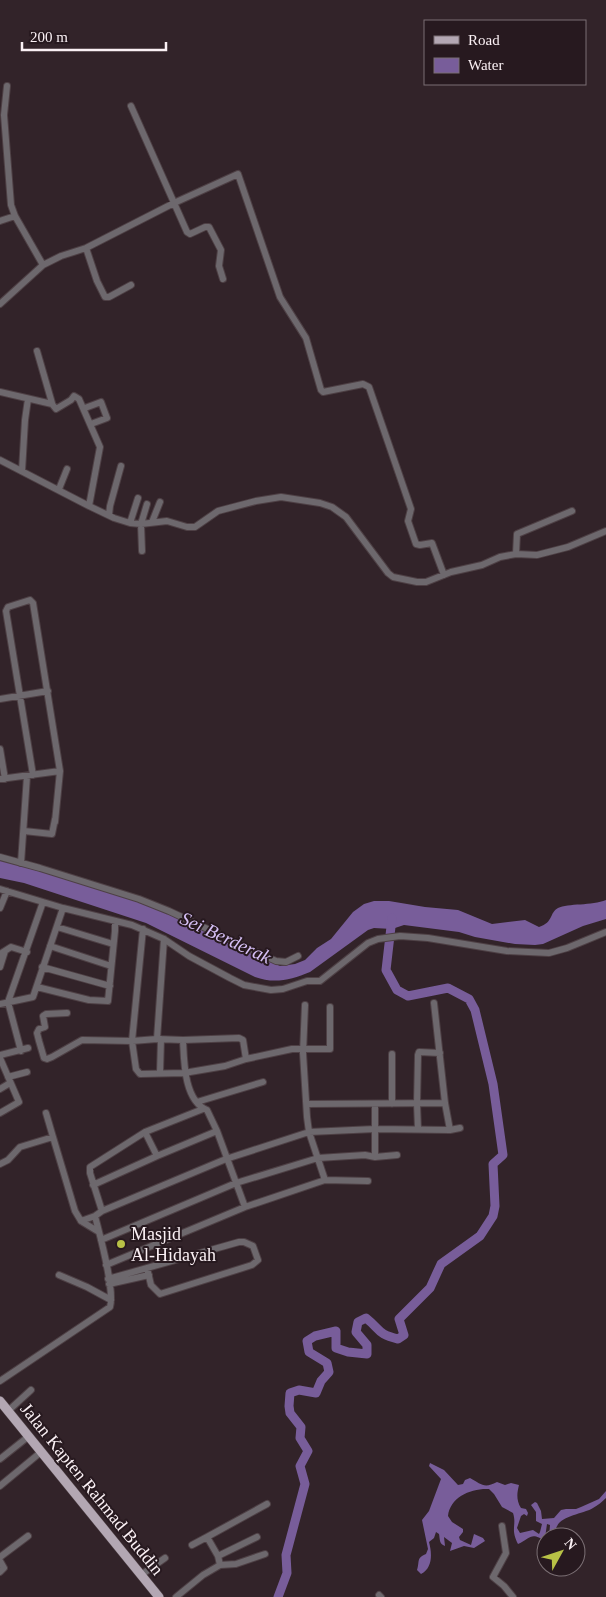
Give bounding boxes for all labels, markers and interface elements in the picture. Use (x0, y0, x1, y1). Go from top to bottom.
scale bar (22, 20, 166, 52)
legend (424, 20, 586, 85)
text: 200 m (30, 29, 68, 45)
text: Road (468, 32, 500, 48)
text: Water (468, 57, 503, 73)
water label: Sei Berderak (177, 907, 275, 968)
place label: Masjid Al-Hidayah (131, 1224, 216, 1265)
marker: Masjid Al-Hidayah (115, 1238, 127, 1250)
street label: Jalan Kapten Rahmad Buddin (16, 1399, 168, 1579)
north arrow (536, 1527, 586, 1577)
text: N (562, 1535, 580, 1553)

